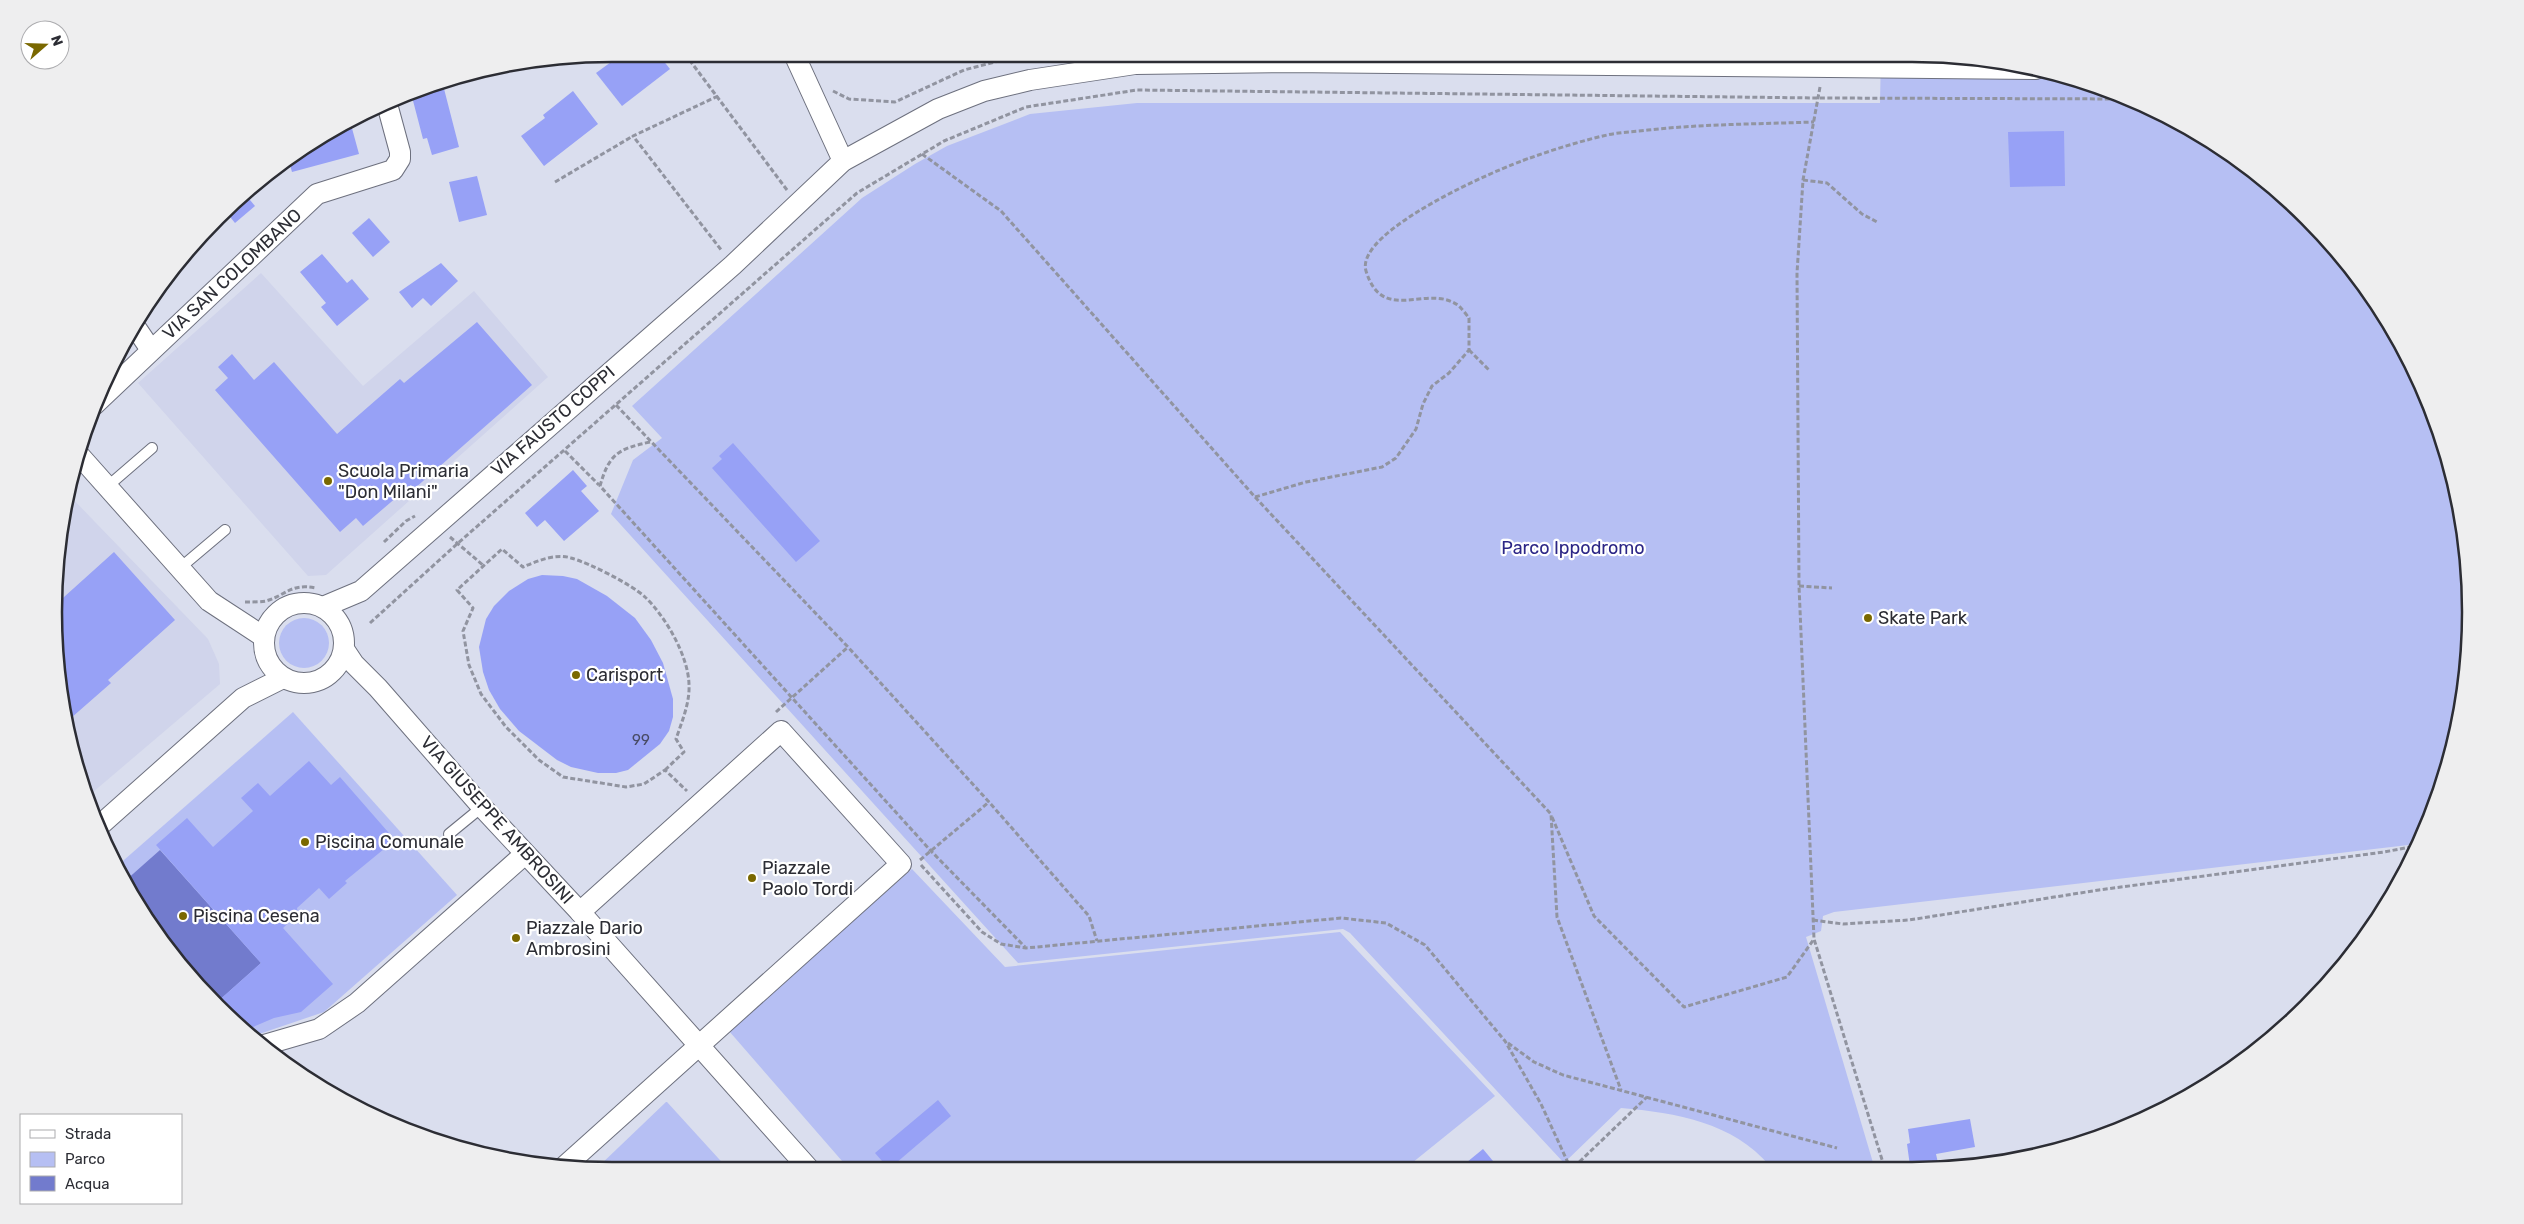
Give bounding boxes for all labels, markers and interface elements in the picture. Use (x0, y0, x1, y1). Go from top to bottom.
north arrow (20, 20, 70, 70)
text: N (47, 33, 66, 48)
street label: VIA SAN COLOMBANO (158, 204, 306, 344)
street label: VIA FAUSTO COPPI (487, 361, 619, 481)
place label: Scuola Primaria "Don Milani" (338, 460, 469, 503)
marker: Scuola Primaria "Don Milani" (322, 475, 334, 487)
park label: Parco Ippodromo (1501, 537, 1645, 559)
place label: Skate Park (1878, 607, 1968, 629)
marker: Skate Park (1862, 612, 1874, 624)
place label: Carisport (586, 664, 663, 686)
marker: Carisport (570, 669, 582, 681)
street label: VIA GIUSEPPE AMBROSINI (416, 731, 578, 909)
house number: 99 (632, 731, 650, 749)
place label: Piscina Comunale (315, 831, 464, 853)
marker: Piscina Comunale (299, 836, 311, 848)
place label: Piazzale Paolo Tordi (762, 857, 853, 900)
marker: Piazzale Paolo Tordi (746, 872, 758, 884)
place label: Piscina Cesena (193, 905, 320, 927)
marker: Piscina Cesena (177, 910, 189, 922)
place label: Piazzale Dario Ambrosini (526, 917, 643, 960)
marker: Piazzale Dario Ambrosini (510, 932, 522, 944)
legend (20, 1114, 182, 1204)
text: Strada (65, 1125, 111, 1143)
text: Parco (65, 1150, 105, 1168)
text: Acqua (65, 1175, 110, 1193)

